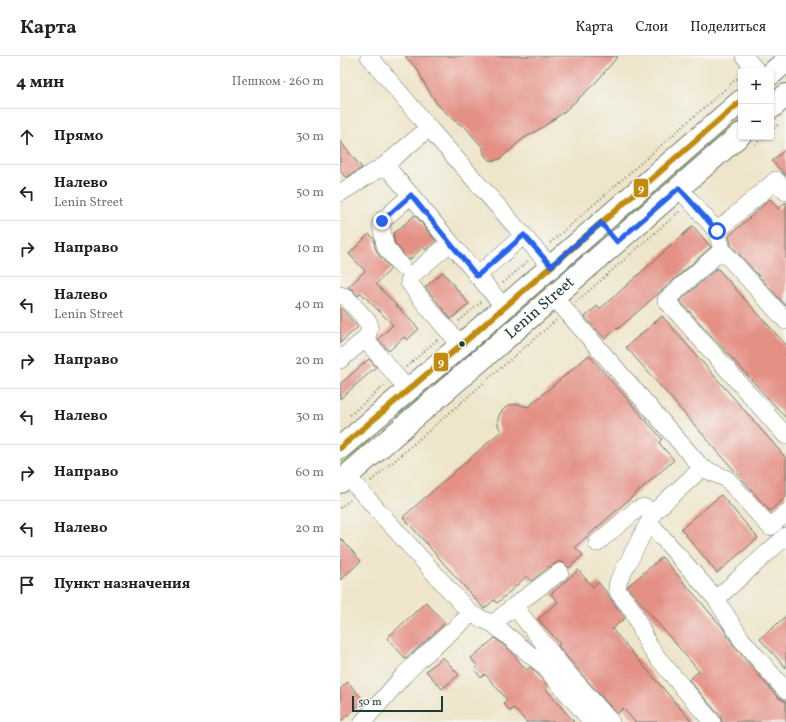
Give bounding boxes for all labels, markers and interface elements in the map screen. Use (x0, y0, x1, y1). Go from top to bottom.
text: Карта (20, 15, 77, 41)
text: Карта (575, 18, 613, 37)
text: Слои (635, 18, 668, 37)
text: Поделиться (690, 18, 766, 37)
map controls (738, 68, 774, 140)
button: + (738, 68, 774, 104)
text: 4 мин (16, 71, 64, 94)
text: Пешком · 260 m (232, 73, 324, 91)
button: − (738, 104, 774, 140)
icon: ahead (16, 126, 38, 148)
text: Прямо (54, 126, 103, 147)
text: 30 m (296, 128, 324, 146)
text: Налево (54, 173, 108, 194)
line badge: 9 (633, 178, 649, 198)
icon: left (16, 182, 38, 204)
text: 9 (638, 182, 644, 197)
text: 50 m (296, 184, 324, 202)
text: Lenin Street (54, 194, 124, 212)
route end (373, 212, 391, 230)
route start (708, 222, 726, 240)
icon: right (16, 238, 38, 260)
text: Направо (54, 238, 118, 259)
text: 10 m (297, 240, 324, 258)
street label: Lenin Street (501, 272, 580, 345)
text: Налево (54, 285, 108, 306)
icon: left (16, 294, 38, 316)
text: 40 m (295, 296, 324, 314)
text: Lenin Street (54, 306, 124, 324)
unlabelled marker (457, 339, 467, 349)
icon: right (16, 350, 38, 372)
text: Направо (54, 350, 118, 371)
text: 20 m (295, 352, 324, 370)
line badge: 9 (433, 352, 449, 372)
text: 9 (438, 356, 444, 371)
icon: left (16, 406, 38, 428)
text: Налево (54, 406, 108, 427)
text: 30 m (296, 408, 324, 426)
icon: right (16, 462, 38, 484)
text: Направо (54, 462, 118, 483)
text: 60 m (296, 464, 324, 482)
icon: left (16, 518, 38, 540)
text: Налево (54, 518, 108, 539)
text: 20 m (295, 520, 324, 538)
icon: arrive (16, 574, 38, 596)
text: Пункт назначения (54, 574, 190, 595)
scale bar (352, 694, 443, 713)
text: 50 m (358, 695, 382, 710)

